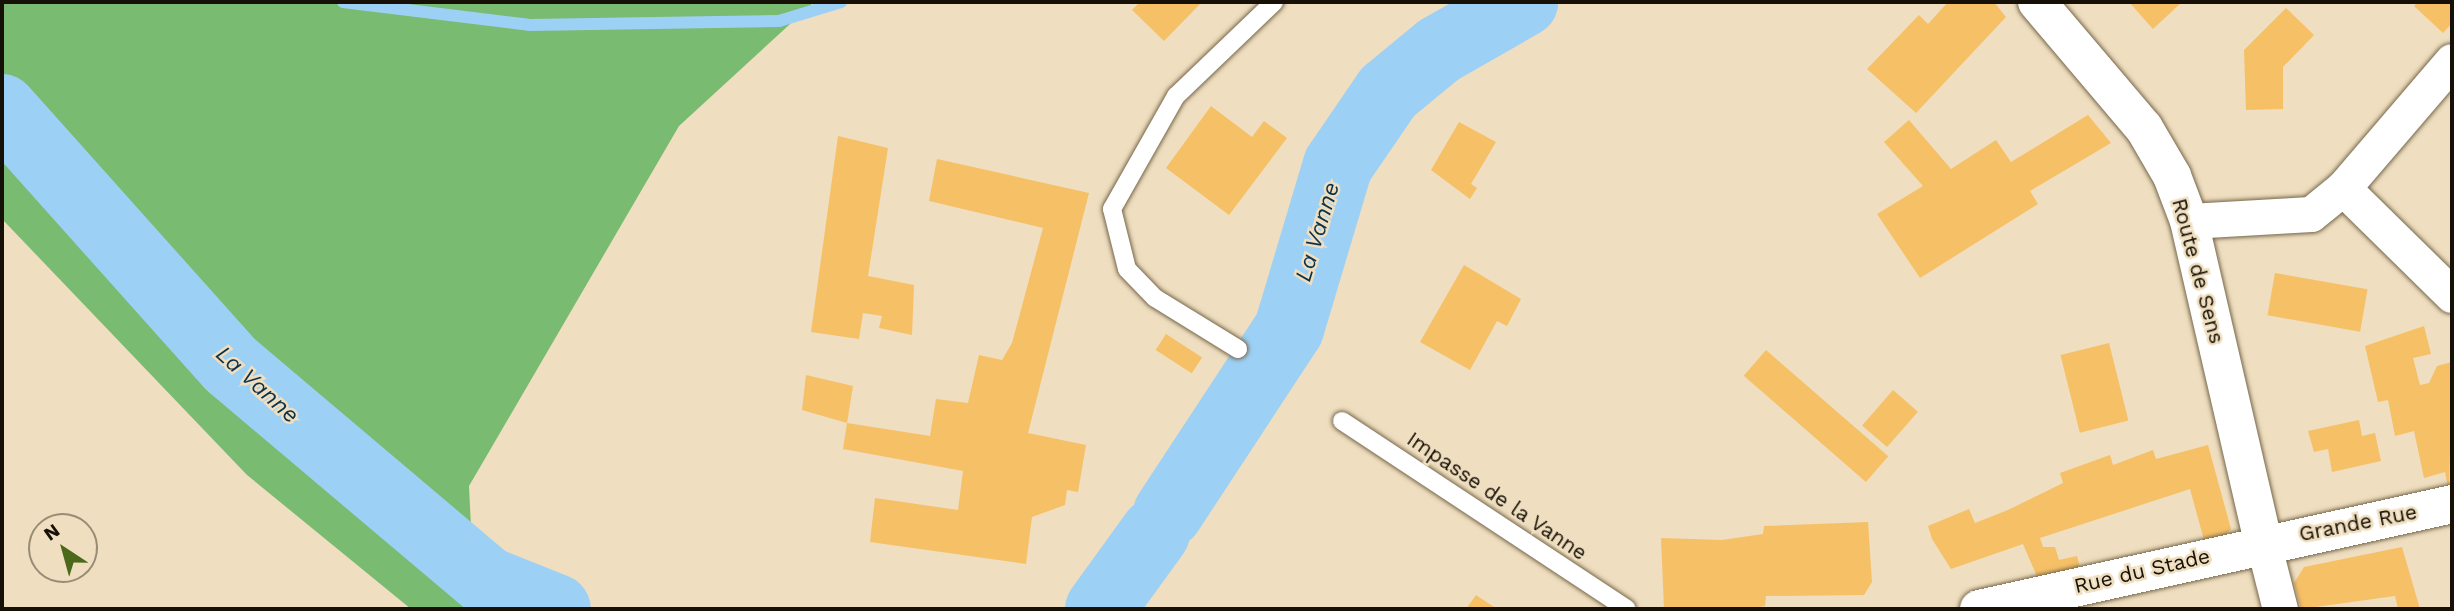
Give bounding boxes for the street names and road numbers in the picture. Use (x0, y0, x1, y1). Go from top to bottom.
street label: Route de Sens (2167, 196, 2229, 346)
street label: Impasse de la Vanne (1402, 426, 1592, 566)
street label: Grande Rue (2297, 499, 2419, 547)
street label: Rue du Stade (2072, 543, 2212, 599)

